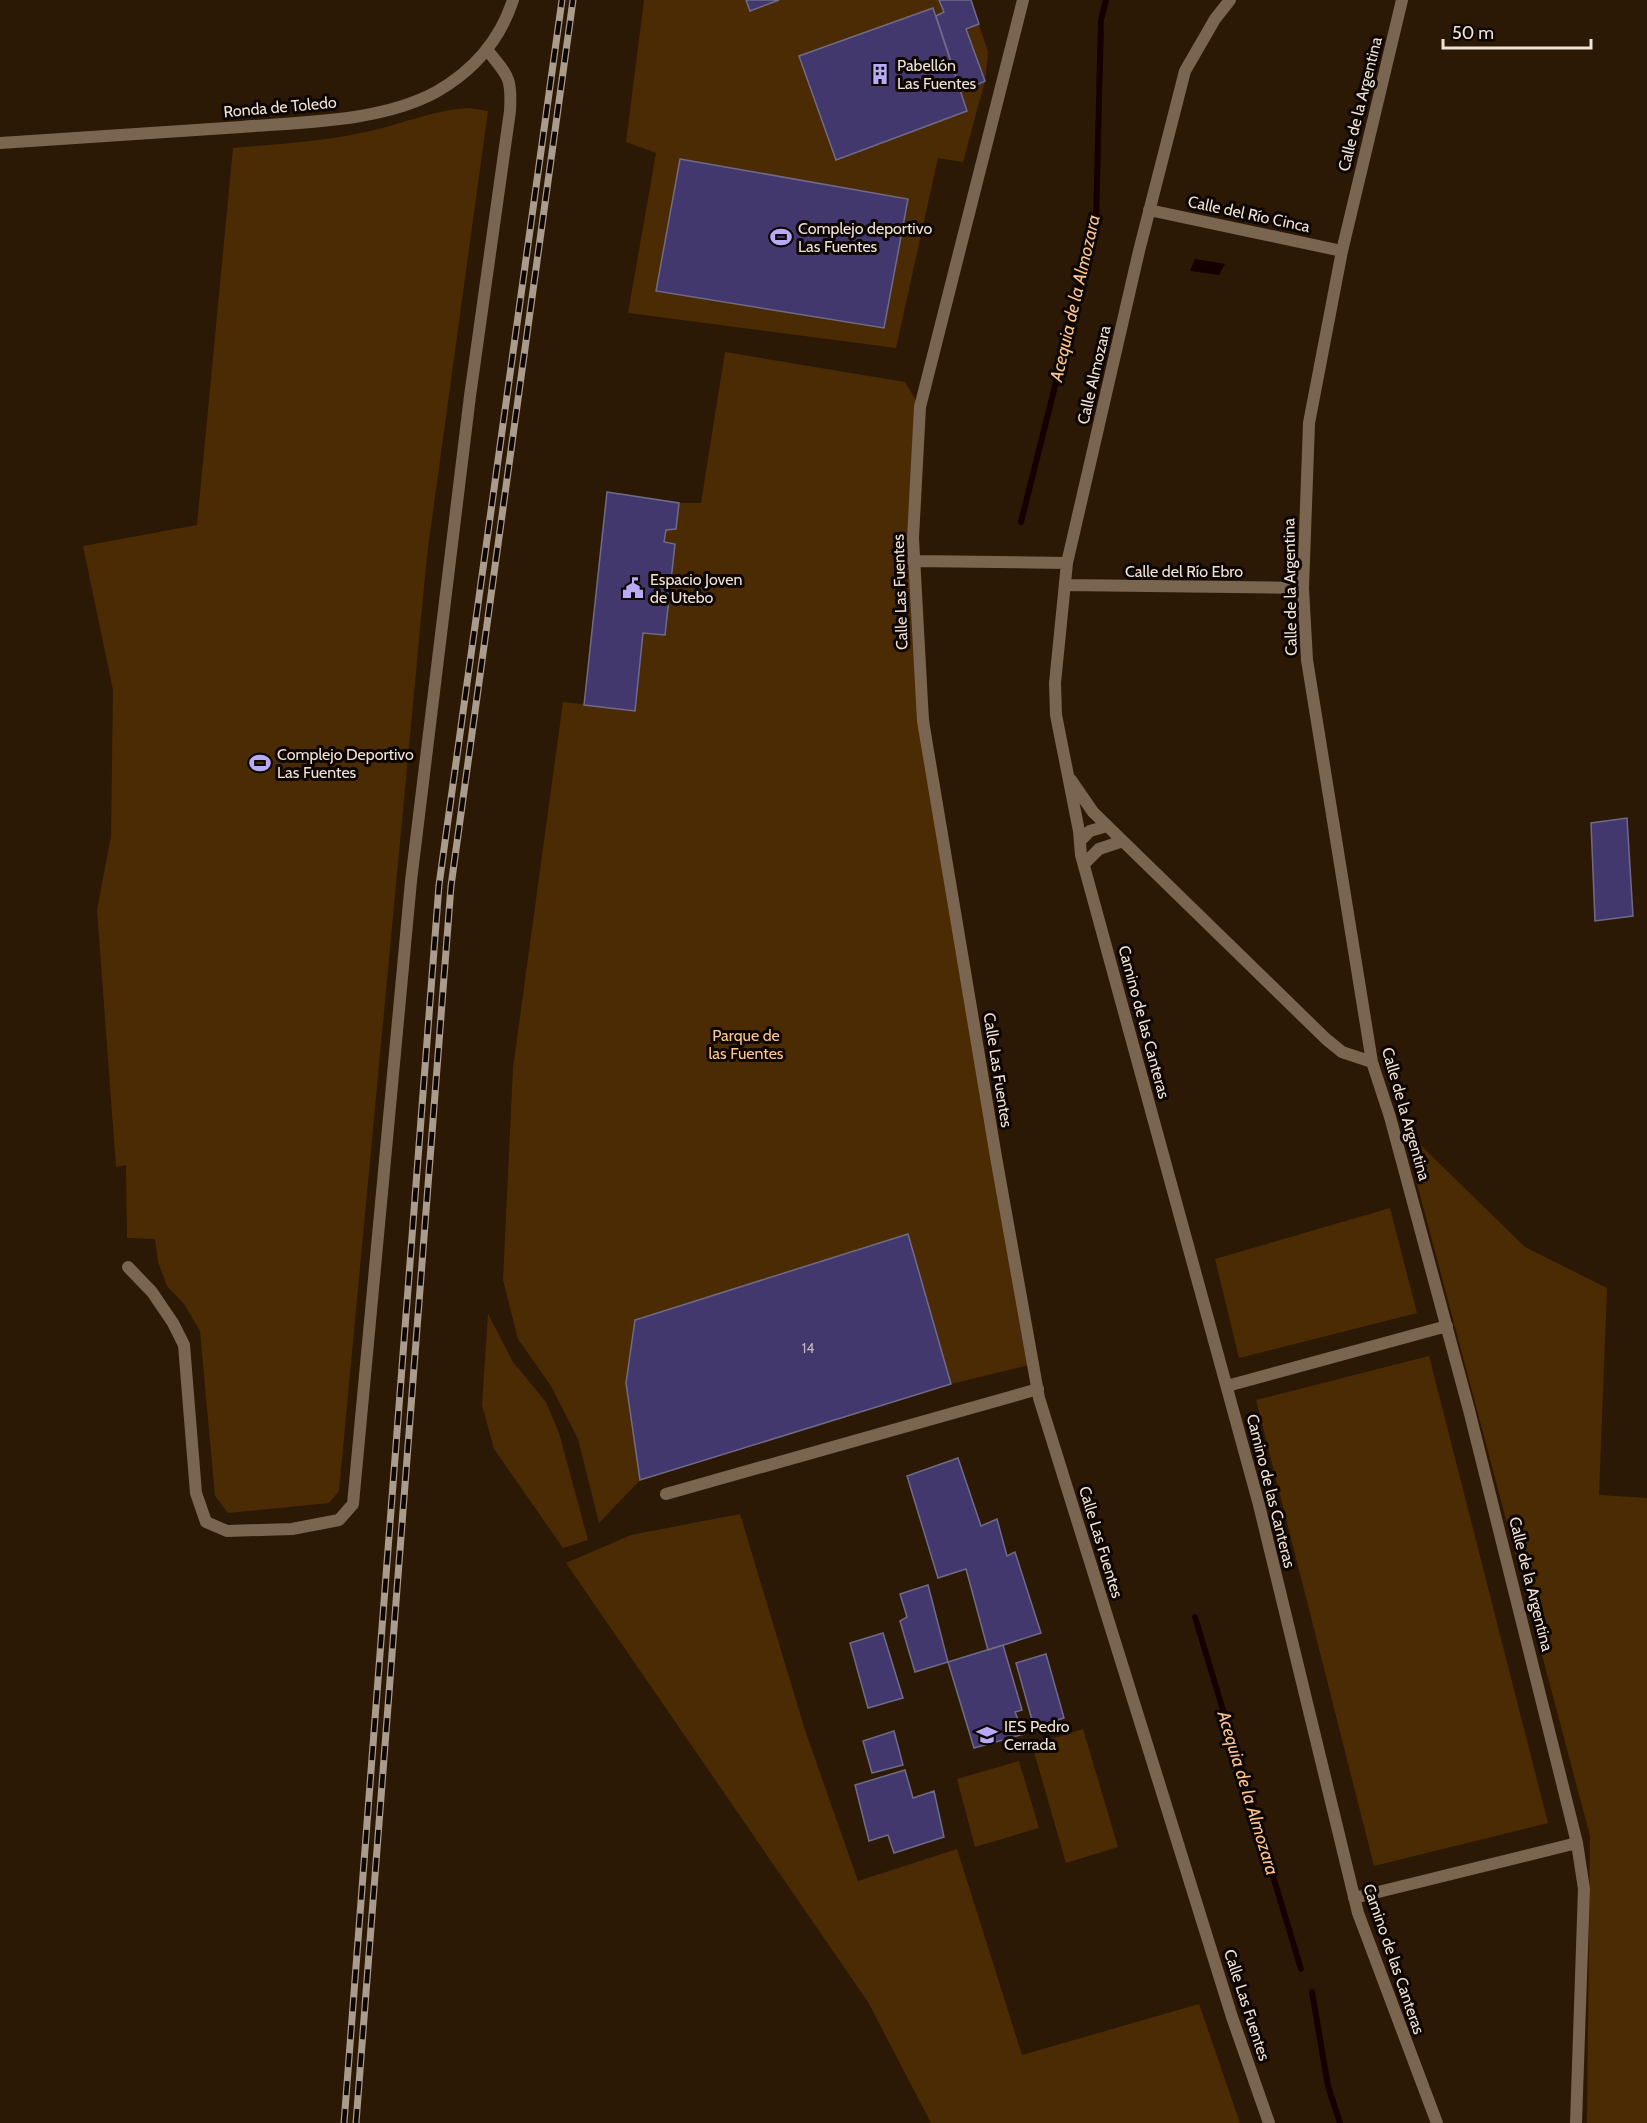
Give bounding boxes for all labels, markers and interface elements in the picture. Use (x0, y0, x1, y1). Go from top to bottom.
scale bar (1443, 12, 1592, 50)
text: 50 m (1452, 22, 1494, 44)
street label: Calle de la Argentina (1334, 35, 1386, 173)
place label: Pabellón Las Fuentes (897, 56, 977, 93)
building icon: Pabellón Las Fuentes (868, 62, 892, 86)
street label: Ronda de Toledo (223, 93, 338, 121)
street label: Calle del Río Cinca (1186, 192, 1312, 236)
water label: Acequia de la Almozara (1045, 212, 1105, 385)
place label: Complejo deportivo Las Fuentes (798, 219, 932, 256)
sports icon: Complejo deportivo Las Fuentes (769, 225, 793, 249)
street label: Calle Almozara (1073, 323, 1115, 426)
street label: Calle de la Argentina (1279, 518, 1301, 656)
street label: Calle Las Fuentes (888, 533, 912, 650)
street label: Calle del Río Ebro (1125, 562, 1243, 581)
place label: Espacio Joven de Utebo (650, 570, 742, 607)
public building icon: Espacio Joven de Utebo (621, 576, 645, 600)
place label: Complejo Deportivo Las Fuentes (277, 745, 414, 782)
sports icon: Complejo Deportivo Las Fuentes (248, 751, 272, 775)
street label: Camino de las Canteras (1114, 943, 1174, 1101)
street label: Calle Las Fuentes (980, 1011, 1017, 1129)
park label: Parque de las Fuentes (709, 1026, 784, 1063)
street label: Calle de la Argentina (1378, 1045, 1434, 1183)
house number: 14 (802, 1339, 814, 1357)
street label: Camino de las Canteras (1243, 1412, 1299, 1570)
street label: Calle Las Fuentes (1075, 1484, 1127, 1601)
street label: Calle de la Argentina (1505, 1515, 1557, 1653)
water label: Acequia de la Almozara (1212, 1707, 1283, 1878)
place label: IES Pedro Cerrada (1004, 1717, 1070, 1754)
school or university icon: IES Pedro Cerrada (975, 1723, 999, 1747)
street label: Camino de las Canteras (1359, 1881, 1429, 2037)
street label: Calle Las Fuentes (1220, 1947, 1274, 2063)

